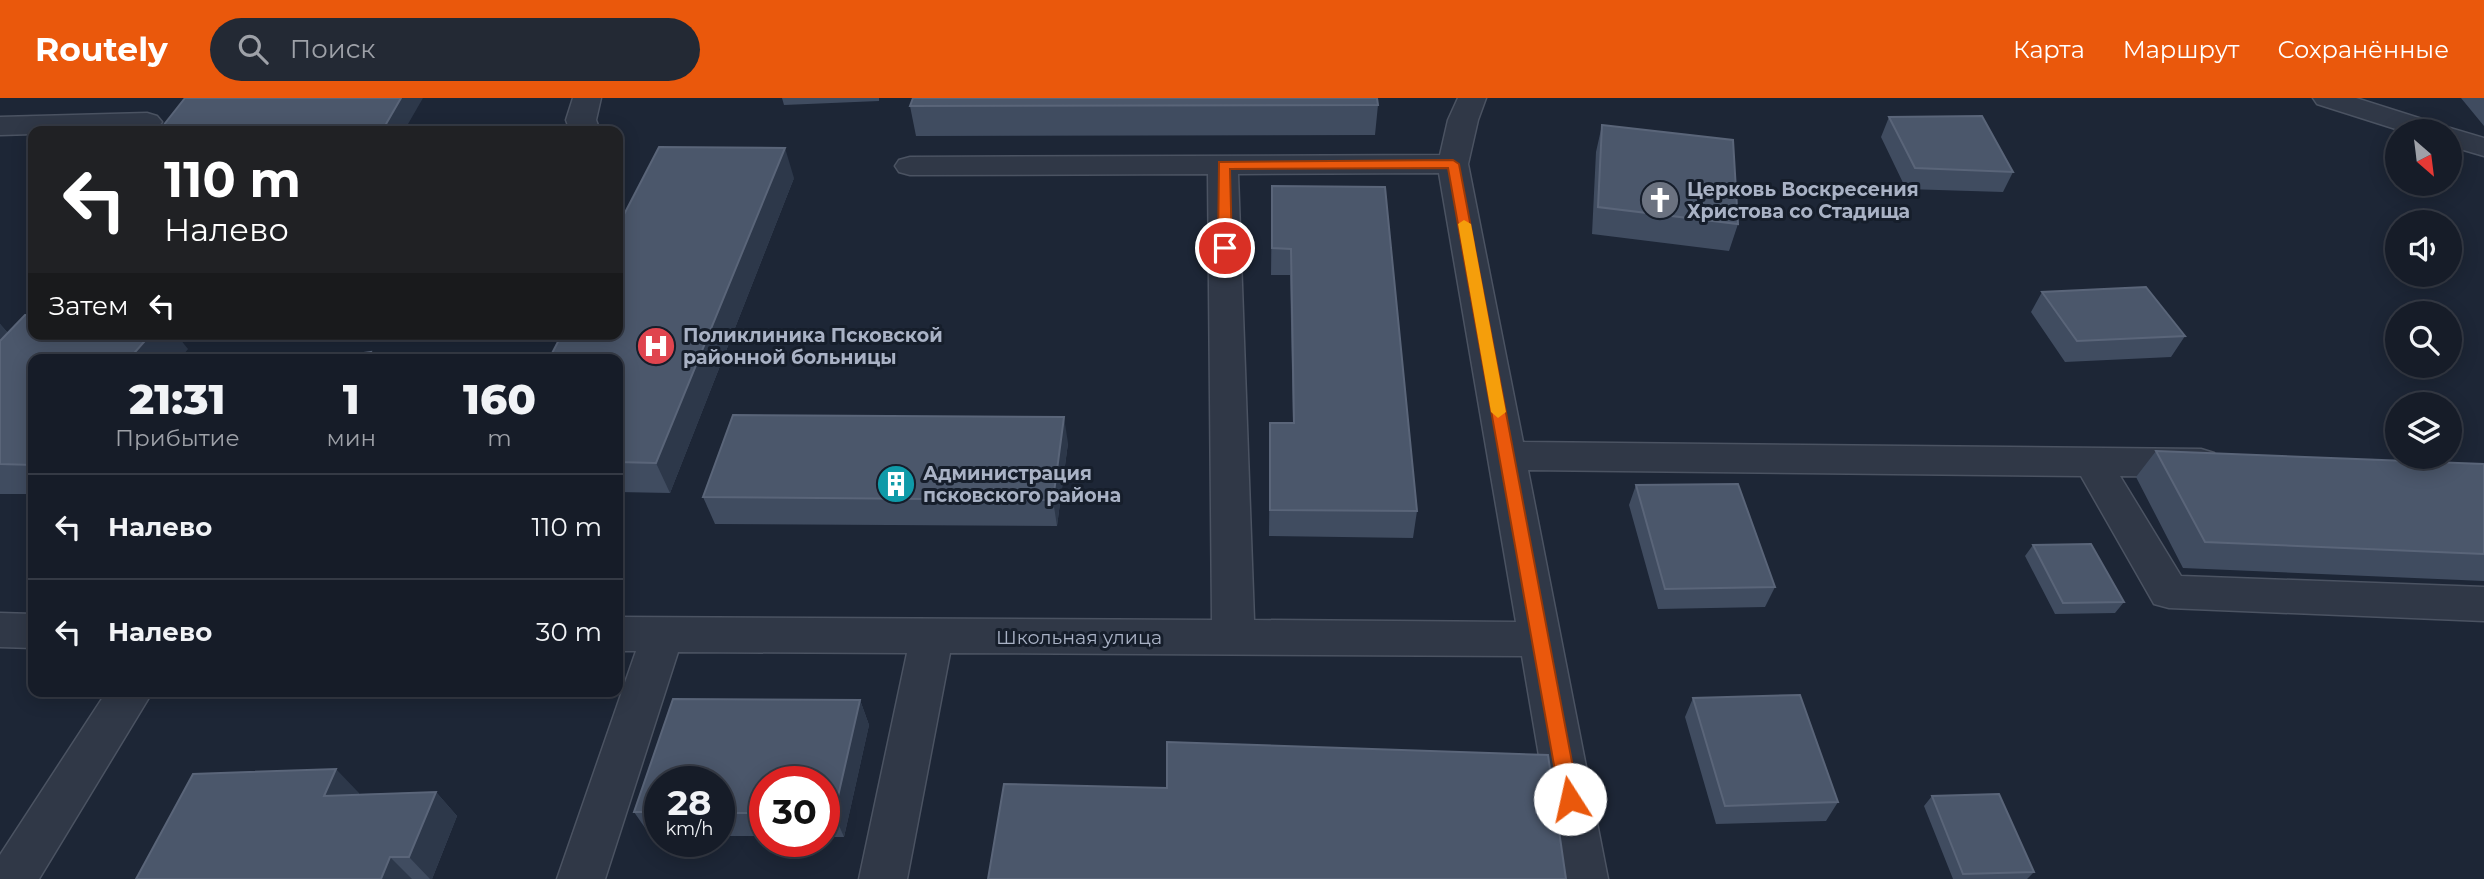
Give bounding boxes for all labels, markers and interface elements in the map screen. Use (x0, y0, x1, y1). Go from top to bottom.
search box (210, 18, 700, 81)
text: Routely (35, 29, 168, 69)
icon: search (234, 30, 272, 68)
text: Поиск (290, 33, 375, 65)
text: Карта (2013, 35, 2085, 64)
text: Маршрут (2123, 35, 2239, 64)
text: Сохранённые (2277, 35, 2449, 64)
north arrow (2385, 119, 2462, 196)
map controls (2385, 119, 2462, 469)
text: 110 m (164, 150, 301, 209)
icon: left (49, 154, 140, 245)
place label: Церковь Воскресения Христова со Стадища (1687, 178, 1919, 223)
church icon: Церковь Воскресения Христова со Стадища (1639, 179, 1681, 221)
text: Налево (164, 210, 289, 249)
button: sound (2385, 210, 2462, 287)
pin (1195, 218, 1255, 278)
icon: arrive (1206, 229, 1244, 267)
icon: left (143, 287, 181, 325)
text: Затем (49, 290, 129, 322)
button: search (2385, 301, 2462, 378)
place label: Поликлиника Псковской районной больницы (683, 324, 943, 369)
hospital icon: Поликлиника Псковской районной больницы (635, 325, 677, 367)
text: 21:31 (129, 373, 225, 425)
text: 1 (343, 373, 360, 425)
text: 160 (463, 373, 536, 425)
button: layers (2385, 392, 2462, 469)
text: Прибытие (115, 424, 240, 452)
text: мин (327, 424, 376, 452)
text: m (487, 424, 512, 452)
place label: Администрация псковского района (923, 462, 1121, 507)
building icon: Администрация псковского района (875, 463, 917, 505)
icon: left (49, 508, 87, 546)
text: Налево (108, 511, 212, 543)
text: 110 m (532, 511, 602, 543)
icon: left (49, 613, 87, 651)
text: Налево (108, 616, 212, 648)
text: 30 m (536, 616, 602, 648)
street label: Школьная улица (996, 626, 1162, 649)
position arrow (1533, 762, 1607, 836)
speed limit sign: 30 (749, 766, 840, 857)
text: 28 (668, 781, 711, 824)
text: km/h (665, 818, 714, 840)

